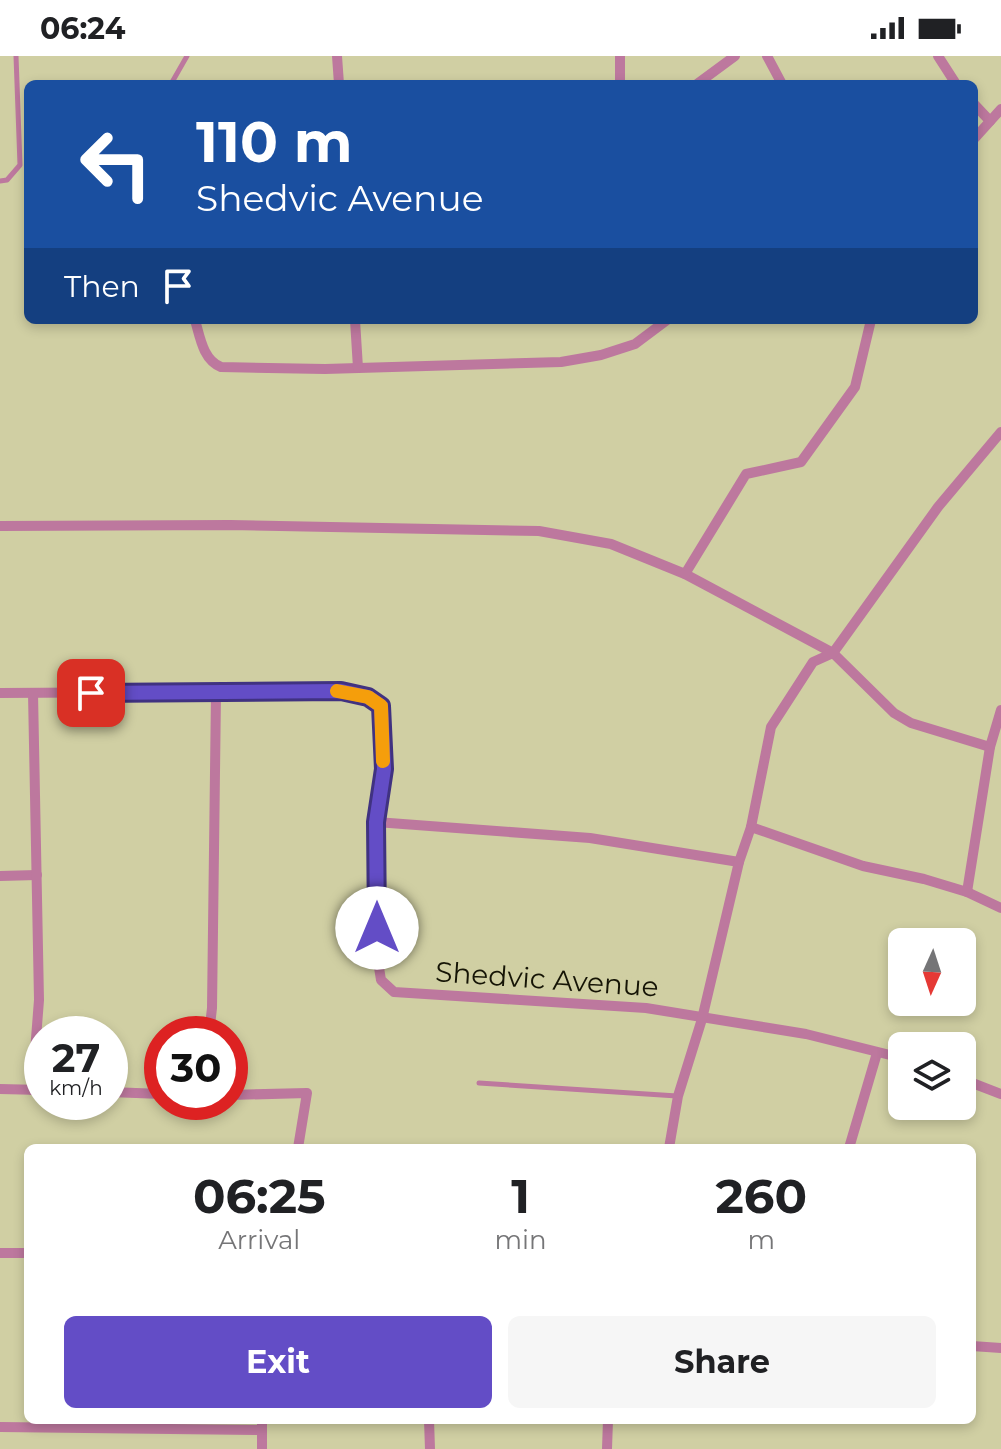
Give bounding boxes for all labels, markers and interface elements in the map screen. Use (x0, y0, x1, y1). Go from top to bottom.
text: 06:24 (40, 10, 125, 47)
text: 110 m (196, 108, 353, 176)
icon: left (64, 112, 168, 216)
text: Shedvic Avenue (196, 176, 483, 220)
icon: arrive (156, 264, 200, 308)
text: Then (64, 268, 140, 305)
pin (57, 659, 125, 727)
icon: arrive (69, 671, 113, 715)
position arrow (335, 886, 419, 970)
north arrow (888, 928, 976, 1016)
map controls (888, 928, 976, 1120)
street label: Shedvic Avenue (434, 954, 660, 1004)
speed limit sign: 30 (144, 1016, 248, 1120)
button: layers (888, 1032, 976, 1120)
text: 27 (52, 1033, 100, 1082)
text: km/h (49, 1076, 103, 1100)
text: 06:25 (193, 1167, 326, 1225)
text: 1 (511, 1167, 530, 1225)
text: 260 (716, 1167, 807, 1225)
text: Arrival (218, 1224, 300, 1256)
text: min (494, 1224, 547, 1256)
text: m (748, 1224, 775, 1256)
button: Exit (64, 1316, 492, 1408)
button: Share (508, 1316, 936, 1408)

